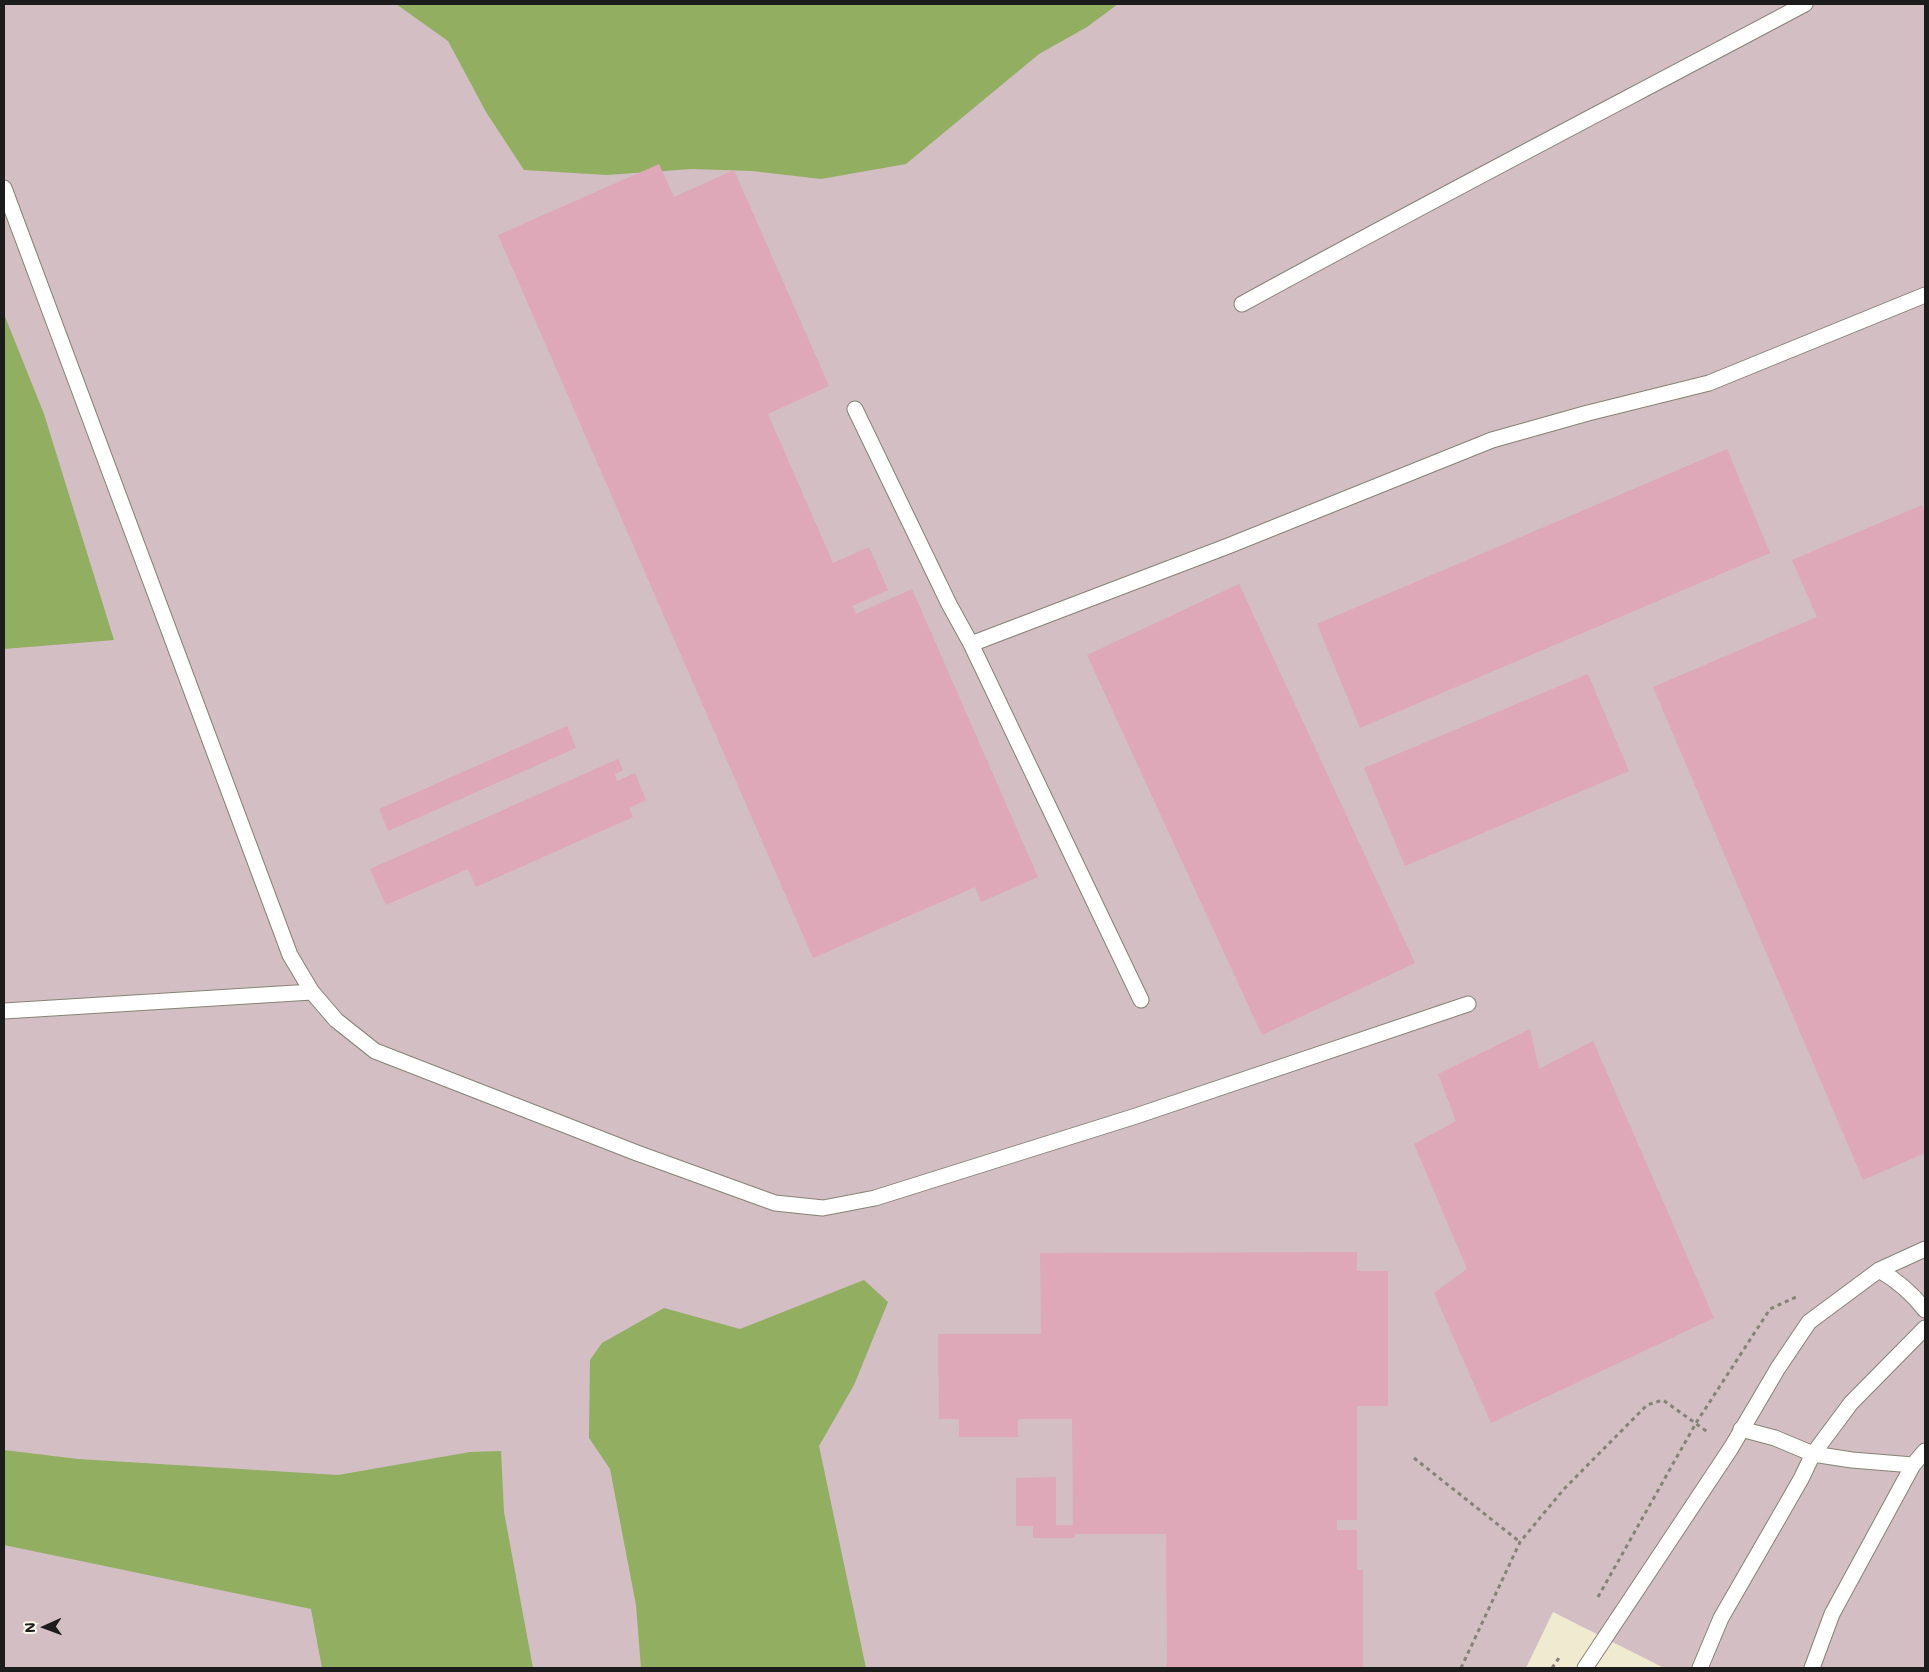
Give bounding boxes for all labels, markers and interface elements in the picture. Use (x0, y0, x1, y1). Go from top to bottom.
north arrow (20, 1602, 70, 1652)
text: N (20, 1622, 39, 1633)

